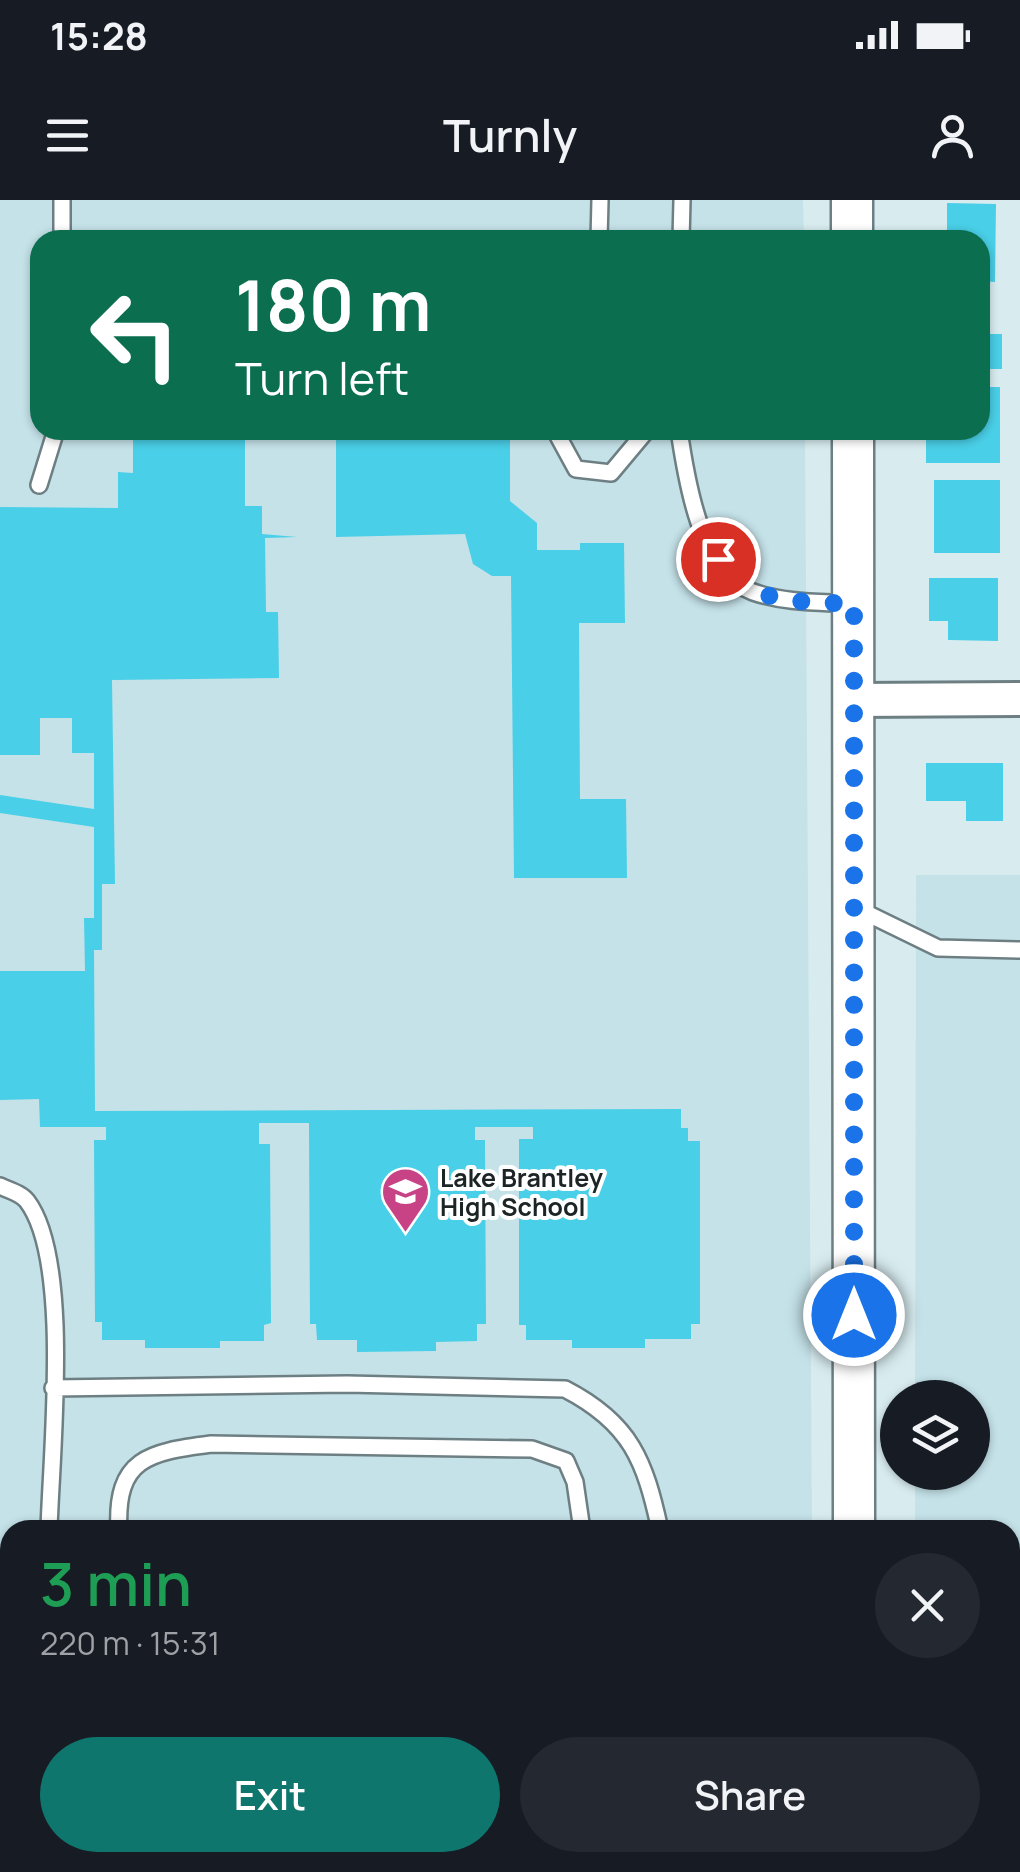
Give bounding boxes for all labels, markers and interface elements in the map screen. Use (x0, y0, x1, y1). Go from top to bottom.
text: 15:28 (50, 9, 148, 61)
text: Turnly (443, 104, 577, 166)
icon: menu (40, 108, 95, 163)
icon: person (925, 108, 980, 163)
text: 180 m (235, 256, 432, 352)
icon: left (70, 270, 200, 400)
text: Turn left (235, 347, 409, 409)
pin (676, 517, 761, 602)
icon: arrive (691, 532, 746, 587)
place label: Lake Brantley High School (440, 1160, 603, 1224)
school or university icon: Lake Brantley High School (379, 1166, 431, 1234)
position arrow (802, 1263, 906, 1367)
map controls (880, 1380, 990, 1490)
button: layers (880, 1380, 990, 1490)
text: 3 min (40, 1542, 192, 1624)
button: close (875, 1553, 980, 1658)
text: 220 m · 15:31 (40, 1621, 220, 1665)
button: Exit (40, 1737, 500, 1852)
button: Share (520, 1737, 980, 1852)

